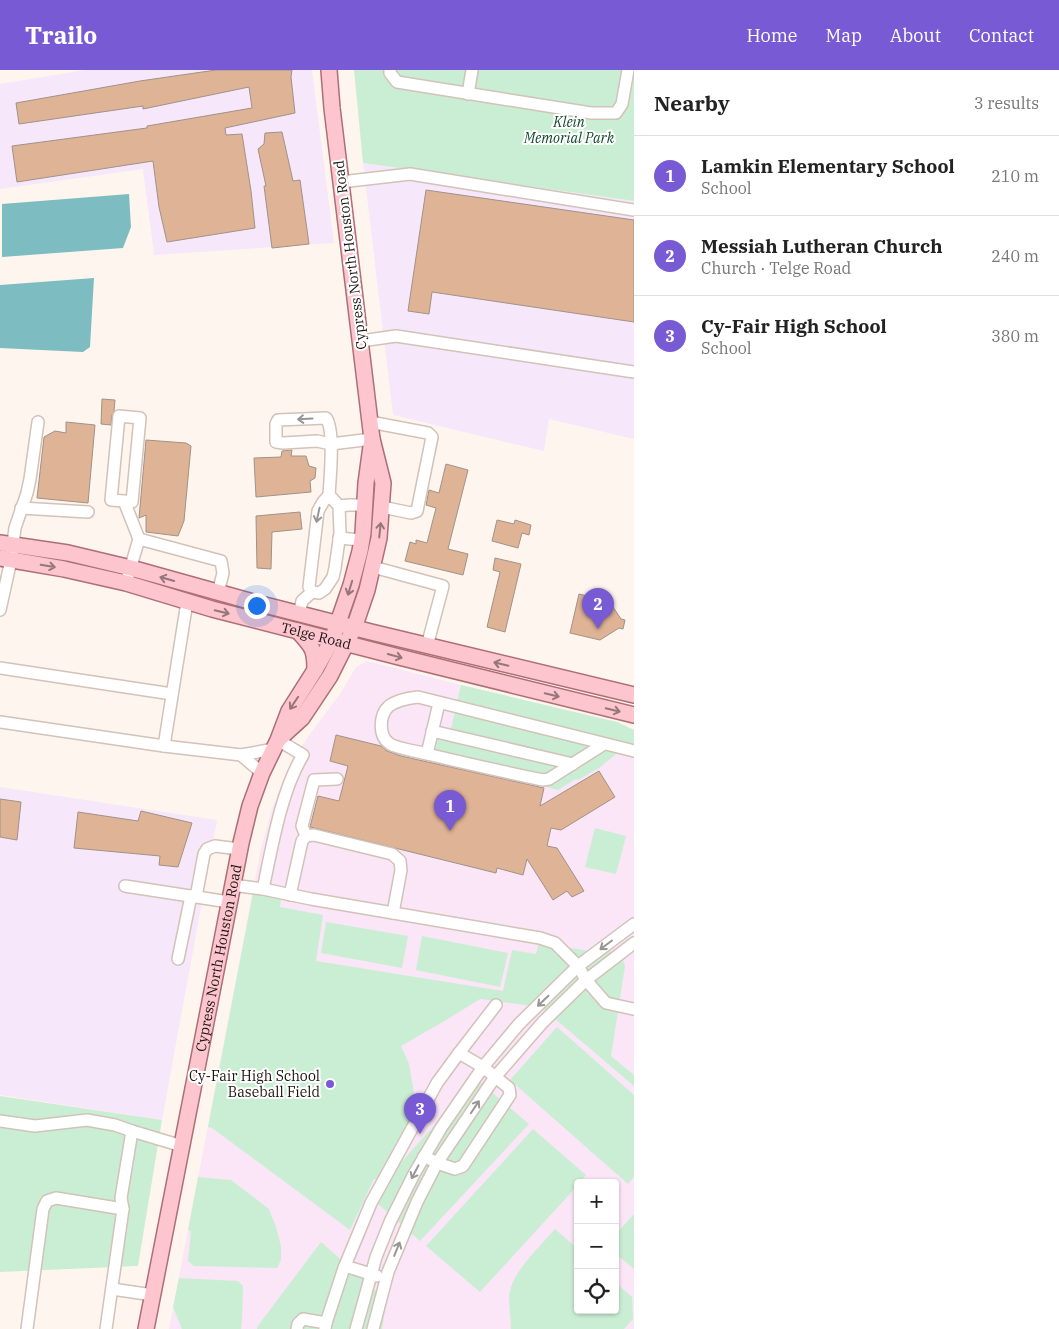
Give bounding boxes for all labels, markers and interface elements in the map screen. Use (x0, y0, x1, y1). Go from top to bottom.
text: Trailo (25, 19, 97, 51)
text: Home (746, 24, 798, 47)
text: Map (826, 24, 862, 47)
text: About (890, 24, 941, 47)
text: Contact (969, 24, 1034, 47)
text: Nearby (654, 89, 730, 117)
text: 3 results (974, 93, 1039, 113)
park label: Klein Memorial Park (523, 113, 615, 147)
text: Lamkin Elementary School (701, 154, 955, 178)
street label: Cypress North Houston Road (329, 159, 371, 351)
text: 1 (665, 166, 675, 186)
text: 210 m (991, 166, 1039, 186)
text: School (701, 178, 752, 198)
text: Messiah Lutheran Church (701, 234, 943, 258)
text: 2 (665, 246, 675, 266)
text: 240 m (991, 246, 1039, 266)
text: Church · Telge Road (701, 258, 851, 278)
text: Cy-Fair High School (701, 314, 887, 338)
text: 3 (665, 326, 675, 346)
text: 380 m (991, 326, 1039, 346)
text: School (701, 338, 752, 358)
one-way arrow (297, 414, 313, 423)
one-way arrow (313, 507, 322, 523)
one-way arrow (375, 523, 384, 539)
one-way arrow (40, 562, 56, 572)
one-way arrow (160, 574, 176, 583)
one-way arrow (345, 579, 355, 595)
pin: 2 (582, 588, 614, 629)
your location (244, 593, 270, 619)
one-way arrow (214, 608, 230, 617)
street label: Telge Road (279, 618, 354, 654)
one-way arrow (386, 652, 402, 661)
one-way arrow (494, 659, 510, 668)
one-way arrow (544, 691, 560, 700)
one-way arrow (288, 696, 298, 710)
one-way arrow (605, 706, 621, 715)
pin: 1 (434, 790, 466, 831)
street label: Cypress North Houston Road (191, 862, 246, 1053)
one-way arrow (599, 940, 613, 950)
one-way arrow (537, 995, 550, 1007)
place label: Cy-Fair High School Baseball Field (189, 1067, 320, 1101)
marker: Cy-Fair High School Baseball Field (324, 1078, 336, 1090)
pin: 3 (404, 1093, 436, 1134)
one-way arrow (470, 1100, 480, 1114)
one-way arrow (410, 1164, 419, 1179)
map controls (574, 1179, 619, 1314)
button: + (574, 1179, 619, 1224)
button: − (574, 1224, 619, 1269)
one-way arrow (393, 1242, 403, 1257)
button: locate (574, 1269, 619, 1314)

